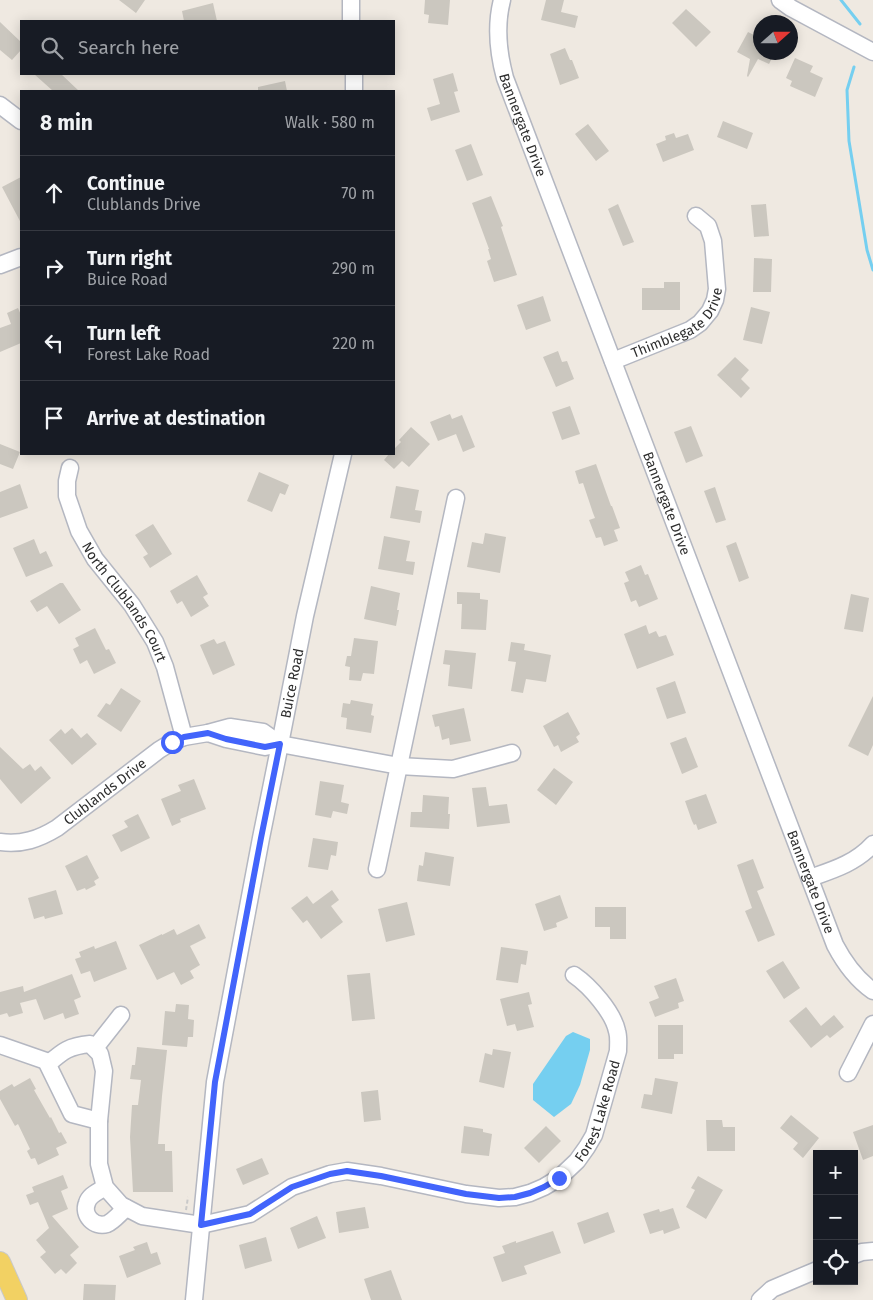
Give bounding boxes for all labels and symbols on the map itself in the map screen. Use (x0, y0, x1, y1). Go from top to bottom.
north arrow (753, 15, 798, 60)
street label: Bannergate Drive (496, 71, 550, 179)
street label: Thimblegate Drive (629, 286, 726, 361)
street label: Bannergate Drive (640, 449, 694, 557)
street label: North Clublands Court (79, 539, 171, 665)
street label: Buice Road (277, 647, 307, 720)
route start (161, 731, 184, 754)
street label: Clublands Drive (60, 754, 149, 829)
street label: Bannergate Drive (784, 828, 838, 936)
street label: Forest Lake Road (571, 1058, 624, 1165)
route end (548, 1167, 571, 1190)

